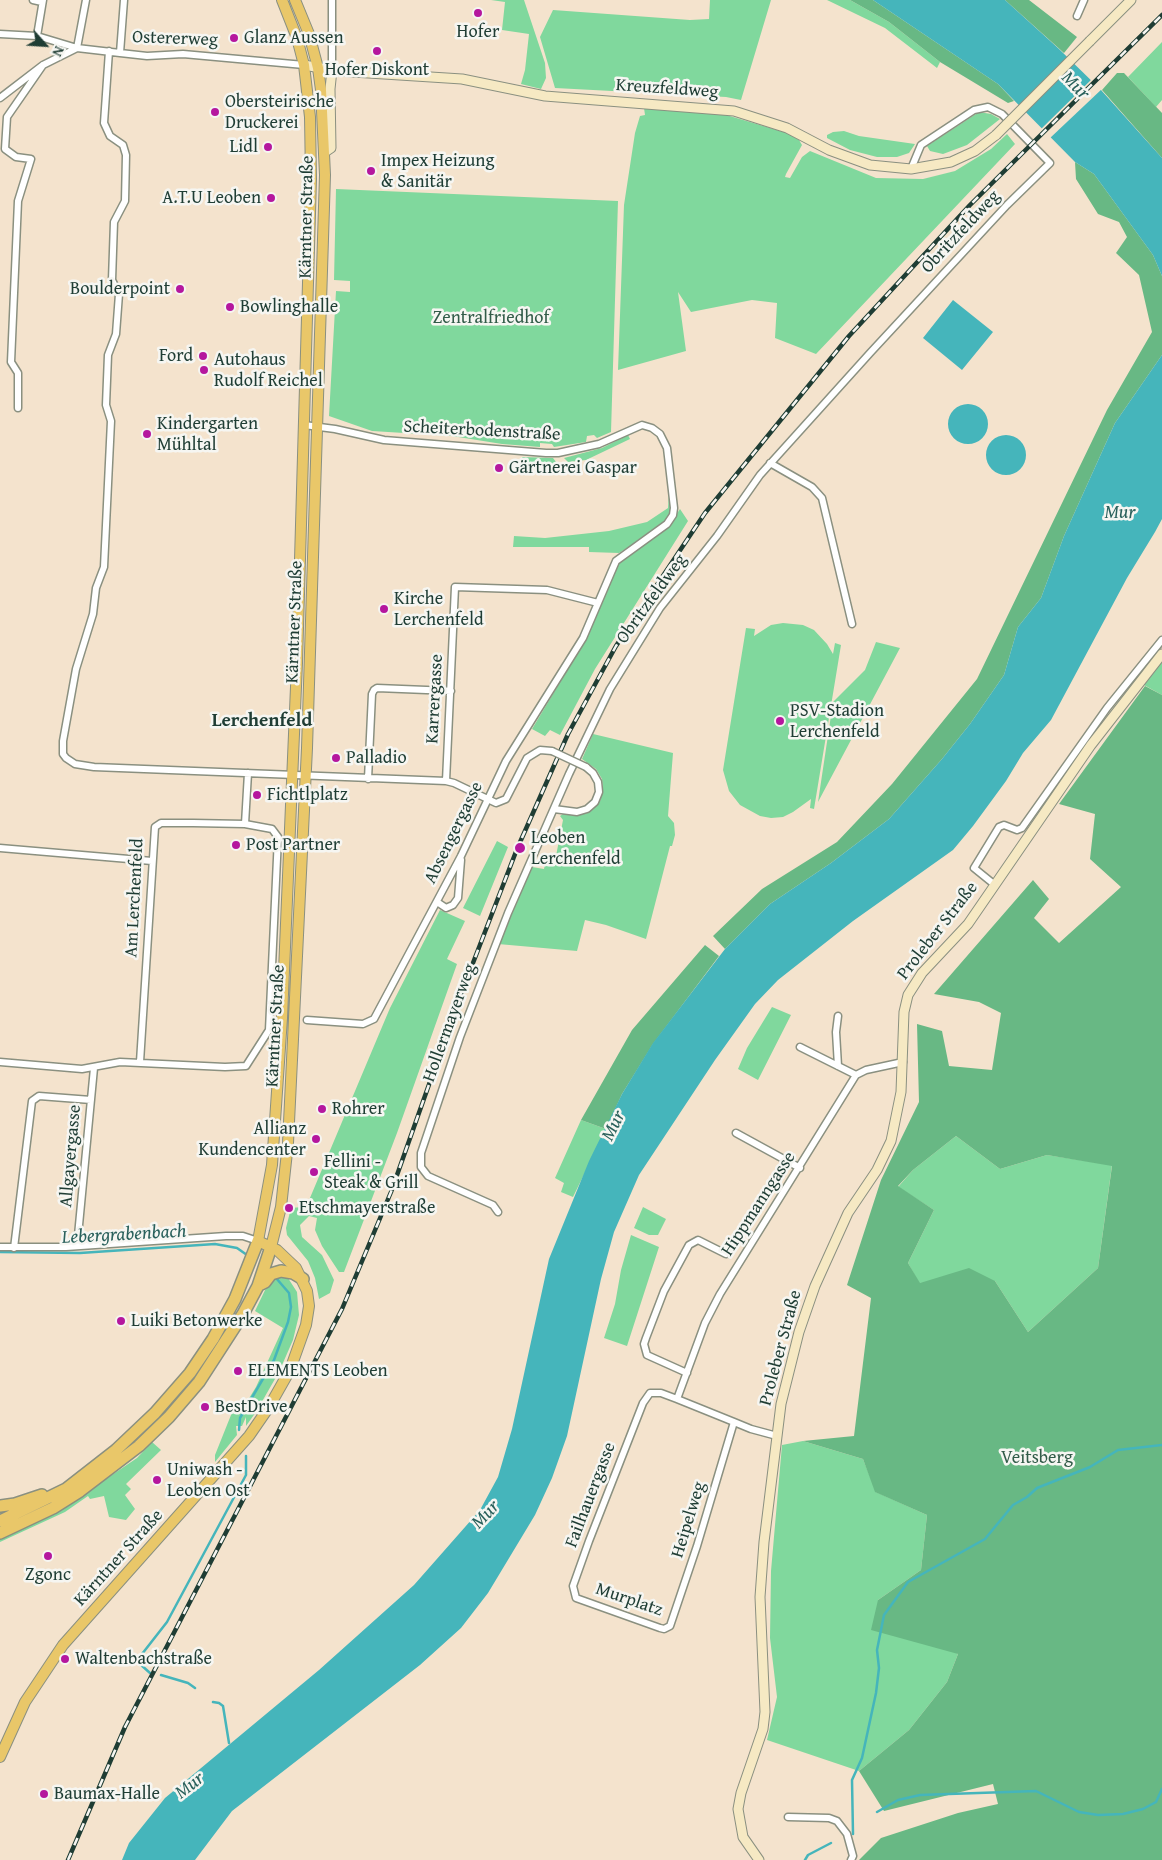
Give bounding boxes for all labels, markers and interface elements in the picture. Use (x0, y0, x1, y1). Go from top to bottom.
marker: Hofer (472, 7, 484, 19)
north arrow (20, 20, 70, 70)
place label: Hofer (457, 21, 499, 43)
street label: Ostererweg (132, 27, 218, 51)
place label: Glanz Aussen (244, 27, 344, 49)
marker: Glanz Aussen (228, 32, 240, 44)
text: N (47, 43, 70, 60)
marker: Hofer Diskont (371, 45, 383, 57)
place label: Hofer Diskont (325, 59, 429, 81)
water label: Mur (1056, 67, 1094, 105)
street label: Kreuzfeldweg (615, 75, 719, 103)
place label: Obersteirische Druckerei (225, 91, 334, 134)
marker: Obersteirische Druckerei (209, 106, 221, 118)
place label: Lidl (230, 136, 258, 158)
marker: Lidl (262, 141, 274, 153)
place label: Impex Heizung & Sanitär (381, 150, 494, 192)
street label: Kärntner Straße (295, 155, 319, 279)
marker: Impex Heizung & Sanitär (365, 165, 377, 177)
street label: Obritzfeldweg (917, 186, 1005, 278)
place label: A.T.U Leoben (162, 187, 261, 209)
marker: A.T.U Leoben (265, 192, 277, 204)
place label: Boulderpoint (70, 278, 170, 300)
marker: Boulderpoint (174, 283, 186, 295)
place label: Bowlinghalle (240, 296, 338, 318)
marker: Bowlinghalle (224, 301, 236, 313)
park label: Zentralfriedhof (433, 307, 549, 329)
place label: Ford (159, 345, 193, 367)
place label: Autohaus Rudolf Reichel (214, 349, 323, 392)
marker: Ford (197, 350, 209, 362)
marker: Autohaus Rudolf Reichel (198, 364, 210, 376)
place label: Kindergarten Mühltal (157, 413, 258, 456)
street label: Scheiterbodenstraße (403, 416, 561, 446)
marker: Kindergarten Mühltal (141, 428, 153, 440)
place label: Gärtnerei Gaspar (509, 457, 637, 479)
marker: Gärtnerei Gaspar (493, 462, 505, 474)
water label: Mur (1104, 502, 1136, 524)
street label: Obritzfeldweg (612, 550, 692, 648)
street label: Kärntner Straße (282, 560, 308, 684)
place label: Kirche Lerchenfeld (394, 588, 484, 630)
marker: Kirche Lerchenfeld (378, 603, 390, 615)
street label: Karrergasse (422, 654, 448, 744)
place label: PSV-Stadion Lerchenfeld (790, 700, 884, 742)
district label: Lerchenfeld (212, 710, 312, 732)
marker: PSV-Stadion Lerchenfeld (774, 715, 786, 727)
place label: Palladio (346, 747, 407, 769)
marker: Palladio (330, 752, 342, 764)
street label: Absengergasse (420, 778, 488, 888)
place label: Fichtlplatz (267, 784, 348, 806)
marker: Fichtlplatz (251, 789, 263, 801)
place label: Leoben Lerchenfeld (531, 827, 621, 870)
place label: Post Partner (246, 834, 340, 856)
street label: Am Lerchenfeld (121, 838, 149, 958)
marker: Post Partner (230, 839, 242, 851)
marker: Leoben Lerchenfeld (513, 841, 527, 855)
street label: Proleber Straße (893, 878, 983, 984)
street label: Hollermayerweg (419, 961, 481, 1085)
street label: Kärntner Straße (262, 964, 290, 1088)
place label: Rohrer (332, 1098, 385, 1120)
marker: Rohrer (316, 1103, 328, 1115)
street label: Allgayergasse (56, 1104, 86, 1208)
water label: Mur (597, 1107, 631, 1145)
place label: Allianz Kundencenter (199, 1118, 306, 1160)
marker: Allianz Kundencenter (310, 1133, 322, 1145)
street label: Hippmanngasse (717, 1148, 801, 1260)
place label: Fellini - Steak & Grill (324, 1151, 419, 1194)
marker: Fellini - Steak & Grill (308, 1166, 320, 1178)
place label: Etschmayerstraße (299, 1197, 435, 1219)
marker: Etschmayerstraße (283, 1202, 295, 1214)
water label: Lebergrabenbach (61, 1220, 187, 1250)
street label: Proleber Straße (755, 1288, 807, 1408)
place label: Luiki Betonwerke (131, 1310, 263, 1332)
marker: Luiki Betonwerke (115, 1315, 127, 1327)
place label: ELEMENTS Leoben (248, 1360, 388, 1382)
marker: ELEMENTS Leoben (232, 1365, 244, 1377)
place label: BestDrive (215, 1396, 288, 1418)
marker: BestDrive (199, 1401, 211, 1413)
street label: Failhauergasse (561, 1439, 621, 1551)
park label: Veitsberg (1001, 1447, 1073, 1469)
place label: Uniwash - Leoben Ost (167, 1459, 250, 1502)
marker: Uniwash - Leoben Ost (151, 1474, 163, 1486)
street label: Heipelweg (667, 1479, 711, 1561)
water label: Mur (467, 1496, 505, 1534)
street label: Kärntner Straße (70, 1505, 168, 1611)
marker: Zgonc (42, 1550, 54, 1562)
place label: Zgonc (25, 1564, 71, 1586)
street label: Murplatz (593, 1578, 665, 1622)
place label: Waltenbachstraße (75, 1648, 212, 1670)
marker: Waltenbachstraße (59, 1653, 71, 1665)
water label: Mur (171, 1767, 209, 1805)
place label: Baumax-Halle (54, 1783, 160, 1805)
marker: Baumax-Halle (38, 1788, 50, 1800)

